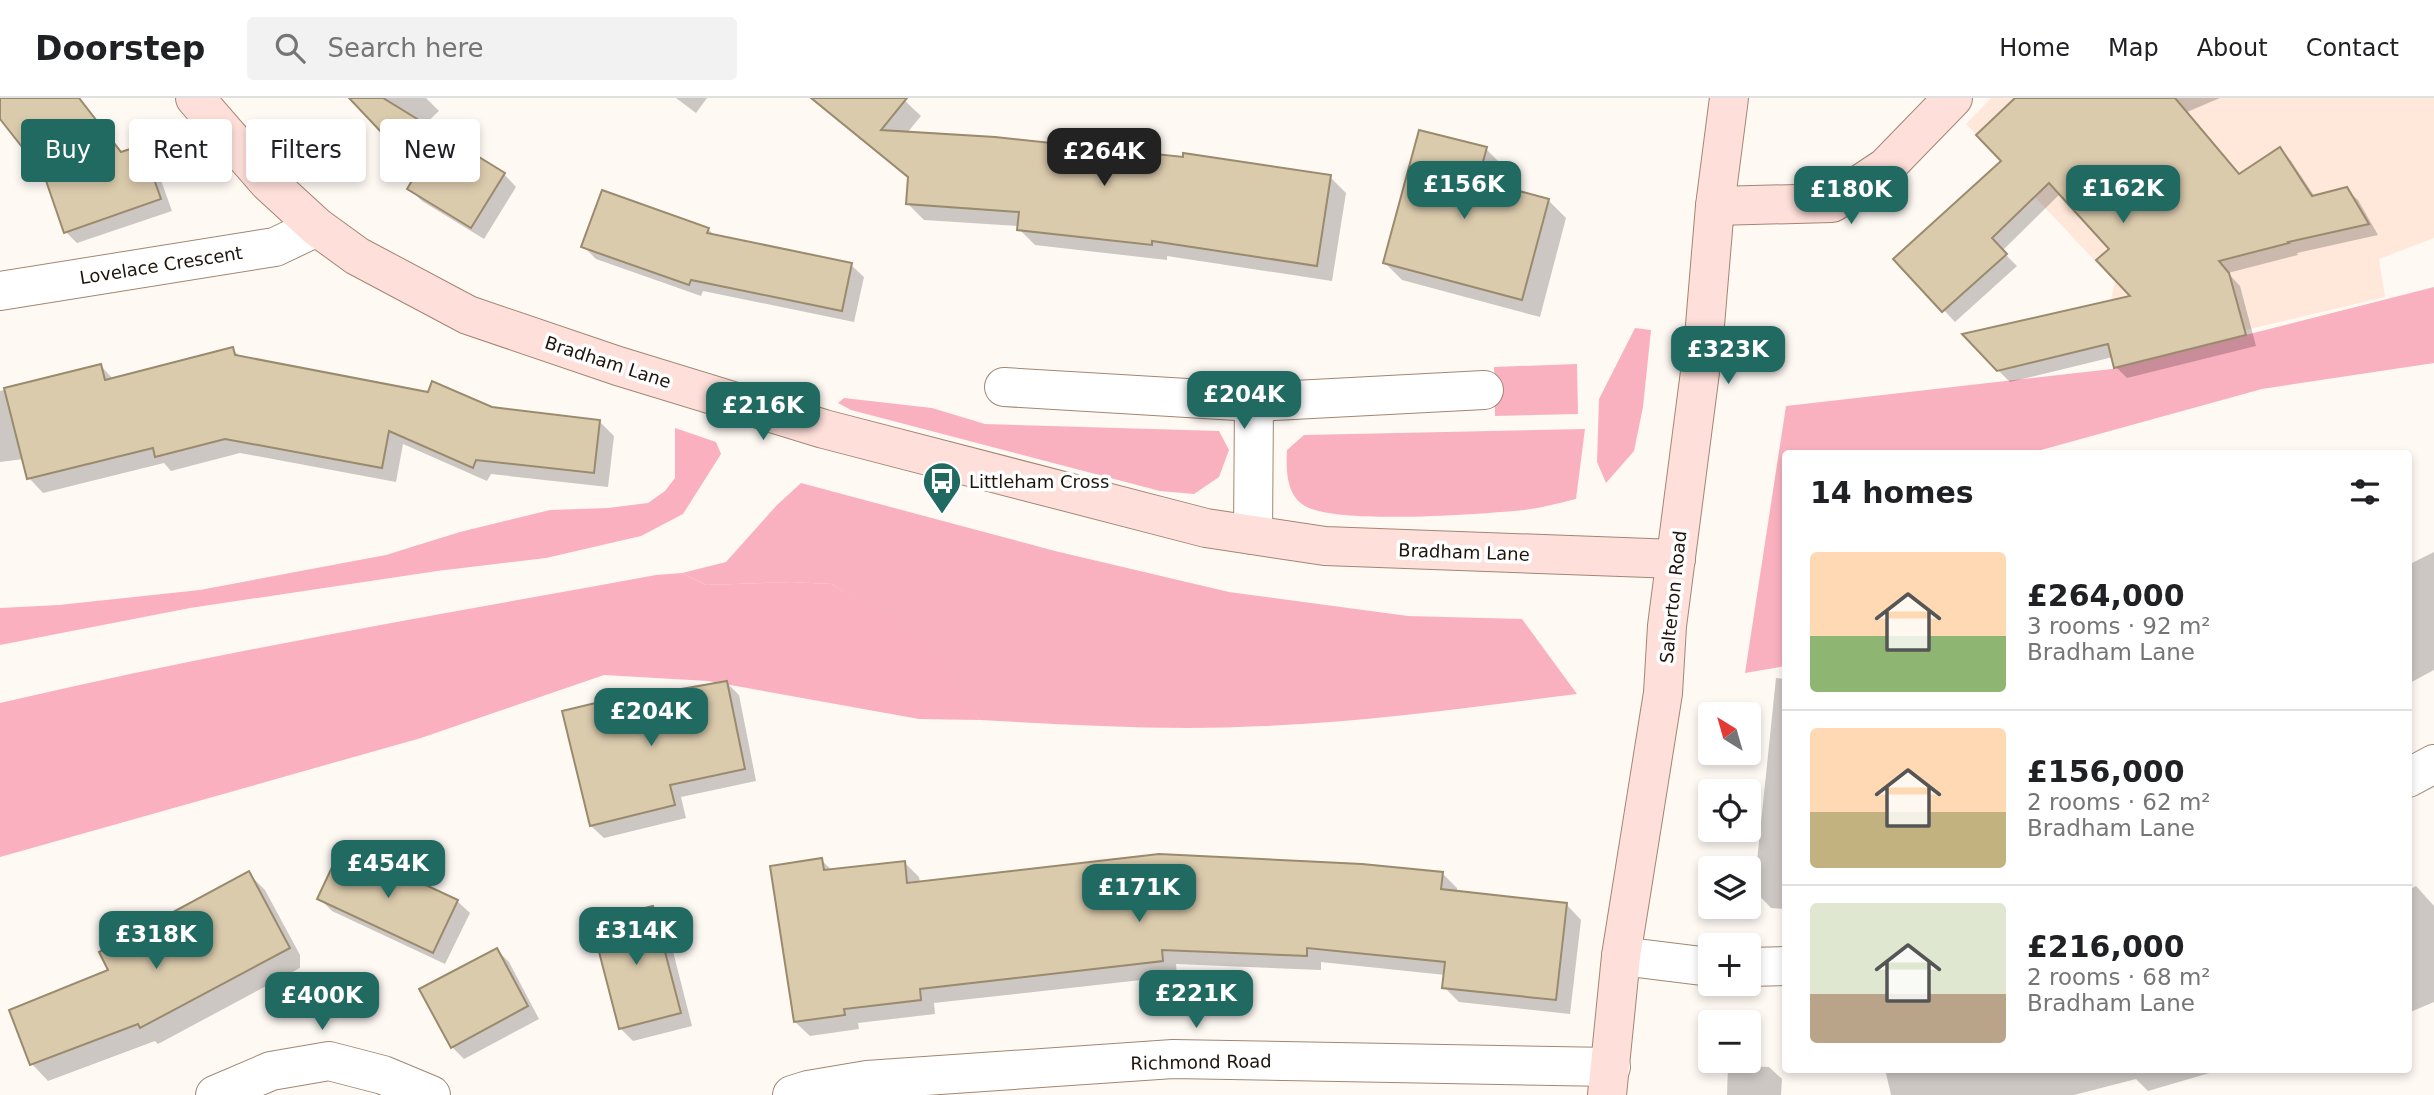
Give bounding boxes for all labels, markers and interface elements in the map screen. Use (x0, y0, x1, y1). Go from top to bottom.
search box (247, 17, 737, 80)
text: Doorstep (35, 29, 205, 68)
icon: search (271, 29, 309, 67)
text: Search here (327, 33, 484, 63)
text: Home (1999, 34, 2070, 62)
text: Map (2108, 34, 2159, 62)
text: About (2197, 34, 2268, 62)
text: Contact (2306, 34, 2399, 62)
chip: Buy (21, 119, 115, 182)
chip: Rent (129, 119, 232, 182)
chip: Filters (246, 119, 366, 182)
chip: New (380, 119, 480, 182)
pin: £264K (1055, 129, 1153, 188)
text: £264K (1063, 138, 1145, 164)
pin: £156K (1415, 162, 1513, 221)
pin: £180K (1802, 166, 1900, 226)
pin: £162K (2074, 166, 2172, 225)
text: £156K (1423, 171, 1505, 197)
text: £162K (2082, 175, 2164, 201)
text: £180K (1810, 176, 1892, 202)
street label: Lovelace Crescent (78, 242, 244, 288)
pin: £323K (1679, 327, 1777, 386)
street label: Bradham Lane (542, 332, 674, 392)
text: £323K (1687, 336, 1769, 362)
pin: £204K (1195, 372, 1293, 431)
text: £204K (1203, 381, 1285, 407)
pin: £216K (714, 382, 812, 442)
text: £216K (722, 392, 804, 418)
bus stop icon: Littleham Cross (921, 460, 963, 515)
place label: Littleham Cross (969, 471, 1109, 492)
icon: filters (2346, 473, 2384, 511)
text: 14 homes (1810, 475, 1974, 510)
street label: Salterton Road (1656, 530, 1690, 664)
street label: Bradham Lane (1398, 539, 1530, 565)
text: £264,000 (2027, 578, 2185, 613)
icon: home (1866, 580, 1950, 664)
text: 3 rooms · 92 m² (2027, 613, 2211, 639)
text: Bradham Lane (2027, 639, 2195, 665)
pin: £204K (602, 688, 700, 748)
text: £204K (610, 698, 692, 724)
north arrow (1698, 702, 1760, 765)
map controls (1698, 702, 1761, 1073)
text: £156,000 (2027, 754, 2185, 789)
icon: home (1866, 756, 1950, 840)
button: locate (1698, 779, 1761, 842)
text: 2 rooms · 62 m² (2027, 789, 2211, 815)
text: Bradham Lane (2027, 815, 2195, 841)
pin: £454K (339, 840, 437, 900)
text: £454K (347, 850, 429, 876)
button: layers (1698, 856, 1761, 919)
pin: £171K (1090, 864, 1188, 924)
text: £171K (1098, 874, 1180, 900)
pin: £314K (587, 908, 685, 967)
pin: £318K (107, 912, 205, 971)
text: £314K (595, 917, 677, 943)
text: £318K (115, 921, 197, 947)
text: £216,000 (2027, 929, 2185, 964)
icon: home (1866, 931, 1950, 1015)
button: + (1698, 933, 1761, 996)
text: 2 rooms · 68 m² (2027, 964, 2211, 990)
pin: £221K (1147, 970, 1245, 1030)
pin: £400K (273, 972, 371, 1032)
text: £221K (1155, 980, 1237, 1006)
text: £400K (281, 982, 363, 1008)
text: Bradham Lane (2027, 990, 2195, 1016)
button: − (1698, 1010, 1761, 1073)
street label: Richmond Road (1130, 1050, 1272, 1074)

